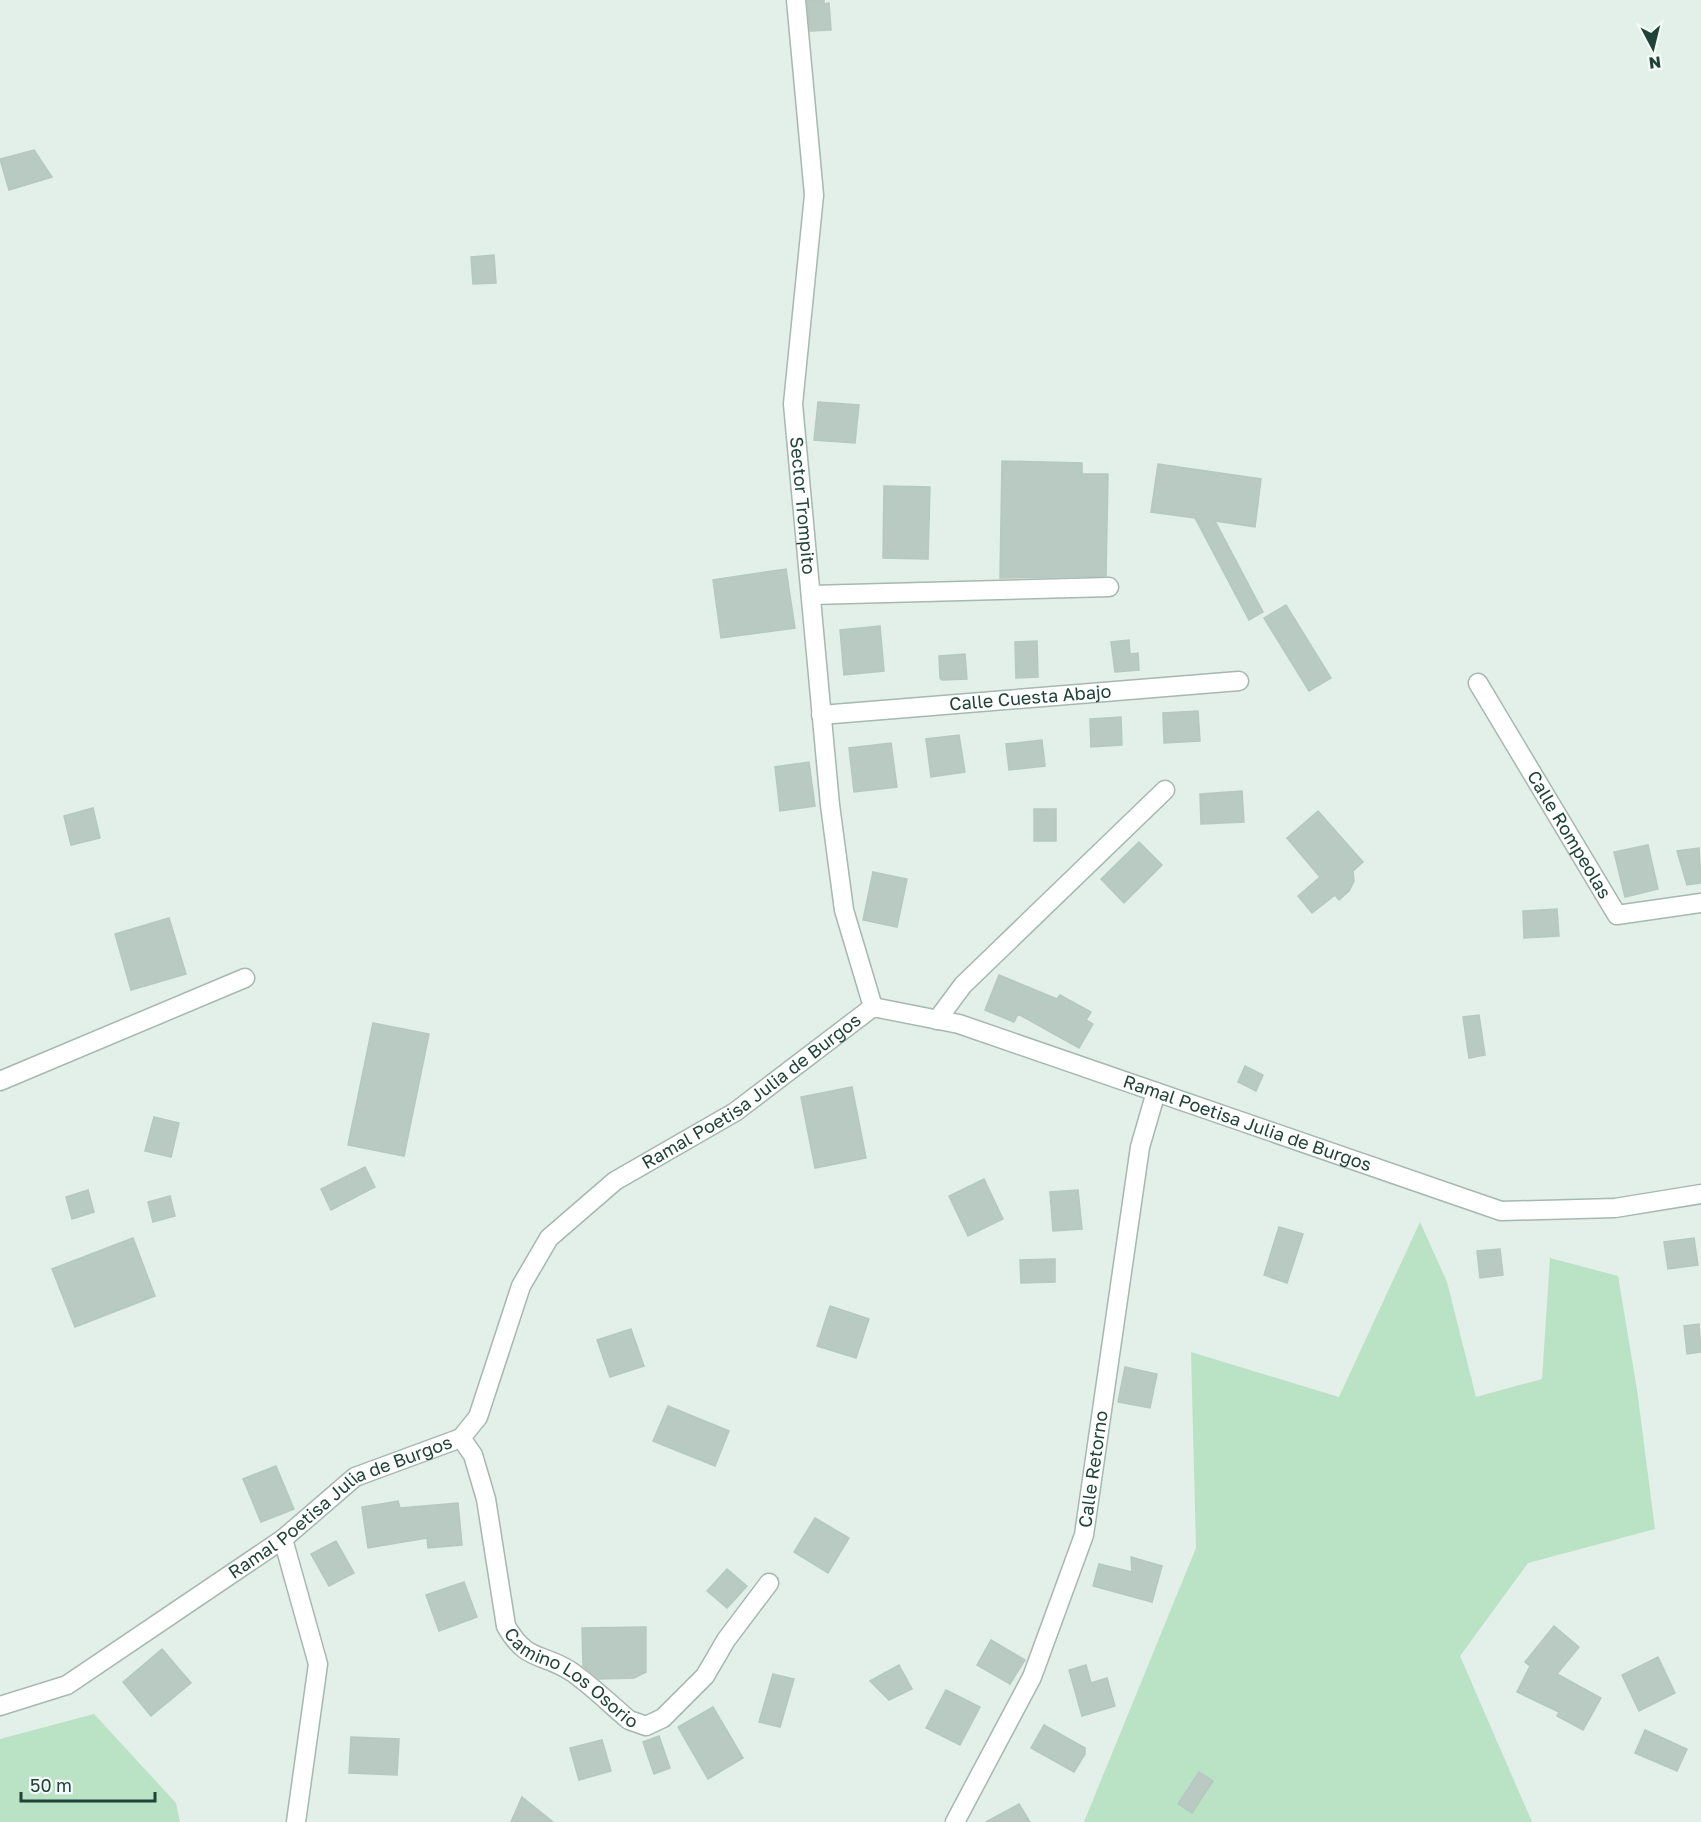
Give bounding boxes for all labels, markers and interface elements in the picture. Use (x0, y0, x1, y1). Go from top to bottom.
north arrow (1623, 18, 1683, 78)
text: N (1648, 52, 1662, 74)
street label: Sector Trompito (786, 436, 821, 576)
street label: Calle Cuesta Abajo (948, 679, 1112, 715)
street label: Calle Rompeolas (1523, 766, 1617, 902)
street label: Ramal Poetisa Julia de Burgos (637, 1008, 865, 1173)
street label: Ramal Poetisa Julia de Burgos (1121, 1070, 1375, 1176)
street label: Calle Retorno (1073, 1409, 1112, 1529)
street label: Ramal Poetisa Julia de Burgos (224, 1430, 455, 1583)
street label: Camino Los Osorio (500, 1623, 641, 1732)
scale bar (21, 1765, 154, 1803)
text: 50 m (30, 1774, 72, 1796)

